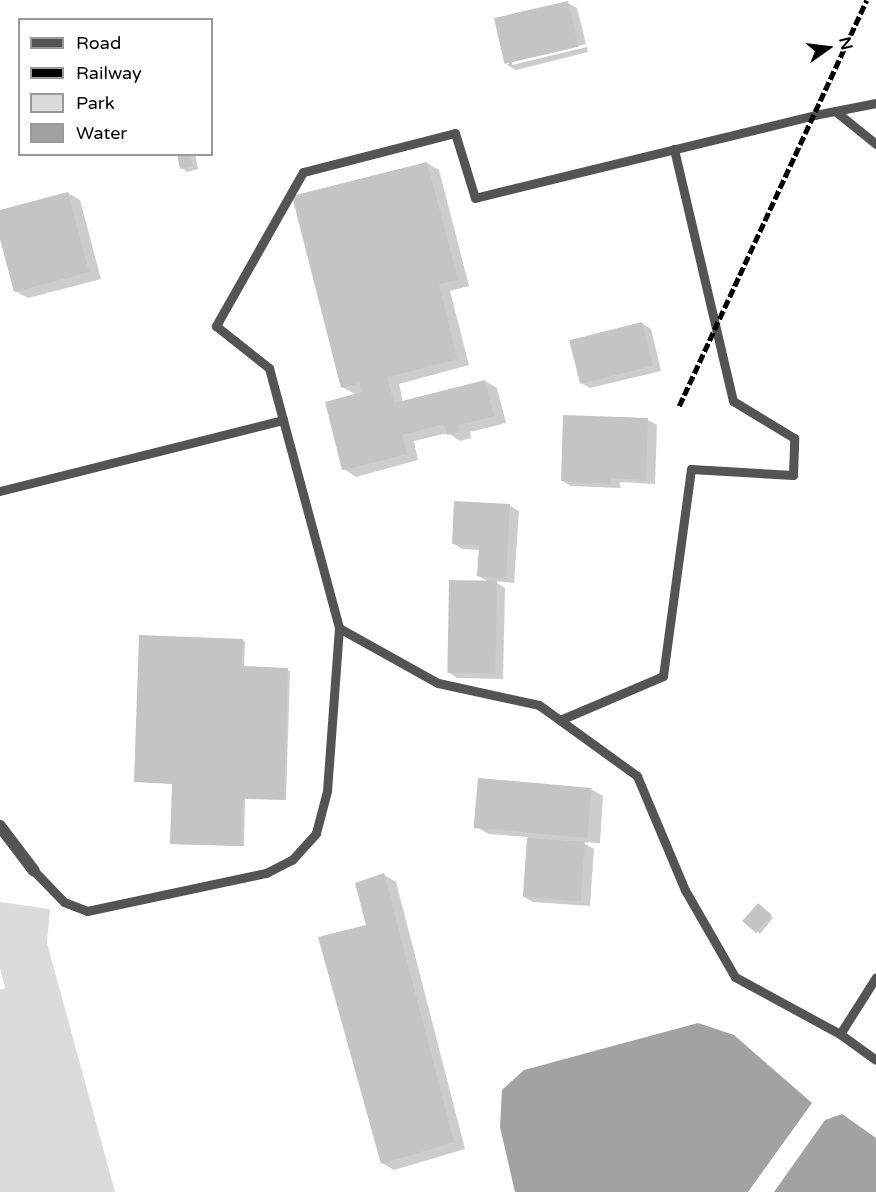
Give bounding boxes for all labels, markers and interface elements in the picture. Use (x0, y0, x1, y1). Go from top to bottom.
legend (18, 18, 213, 156)
north arrow (798, 18, 858, 78)
text: Road (76, 32, 121, 54)
text: N (834, 35, 857, 52)
text: Railway (76, 62, 142, 84)
text: Park (76, 92, 114, 114)
text: Water (76, 122, 127, 144)

